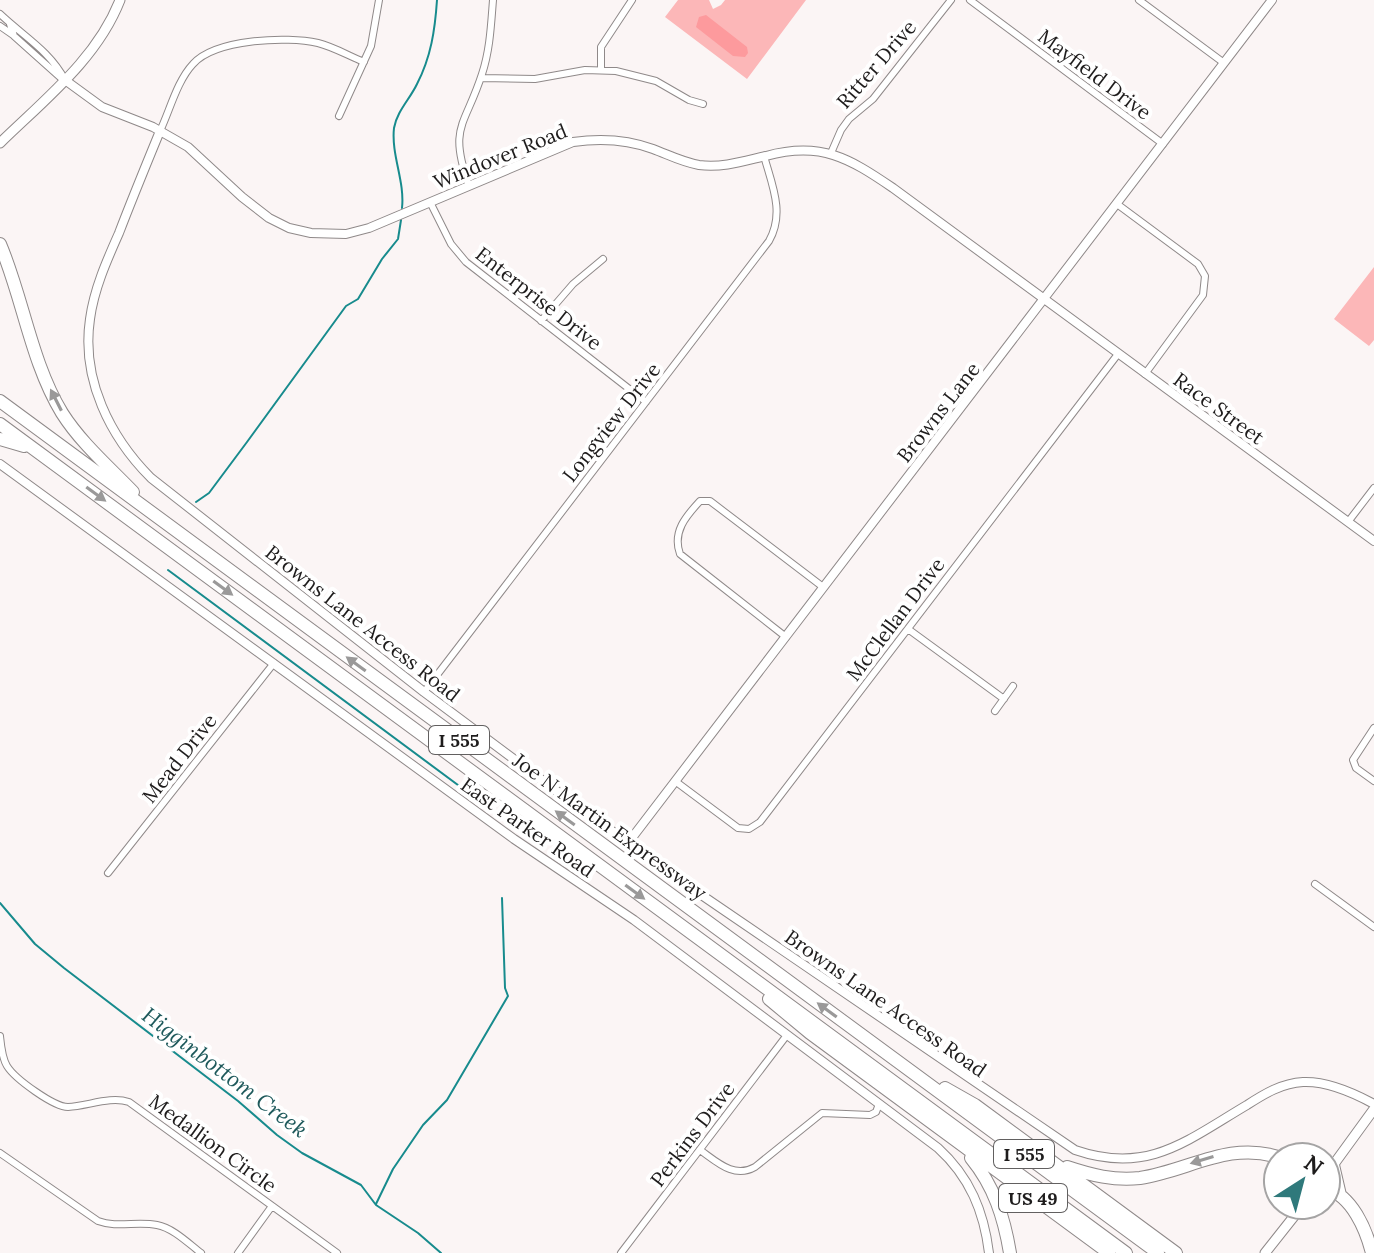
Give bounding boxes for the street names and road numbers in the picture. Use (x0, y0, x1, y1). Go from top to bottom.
street label: Ritter Drive (831, 15, 921, 113)
street label: Mayfield Drive (1034, 23, 1157, 125)
street label: Windover Road (429, 118, 571, 194)
street label: Enterprise Drive (471, 241, 607, 355)
street label: Longview Drive (557, 357, 665, 487)
street label: Browns Lane (891, 357, 985, 467)
street label: Race Street (1169, 367, 1270, 449)
street label: Browns Lane Access Road (261, 539, 465, 707)
street label: McClellan Drive (841, 552, 949, 685)
street label: Mead Drive (136, 708, 222, 808)
road number: I 555 (429, 726, 489, 754)
street label: Joe N Martin Expressway (507, 747, 712, 905)
street label: East Parker Road (456, 772, 600, 882)
street label: Browns Lane Access Road (780, 924, 992, 1082)
street label: Perkins Drive (645, 1077, 740, 1191)
street label: Medallion Circle (144, 1088, 282, 1198)
road number: I 555 (994, 1140, 1054, 1168)
road number: US 49 (999, 1184, 1067, 1212)

